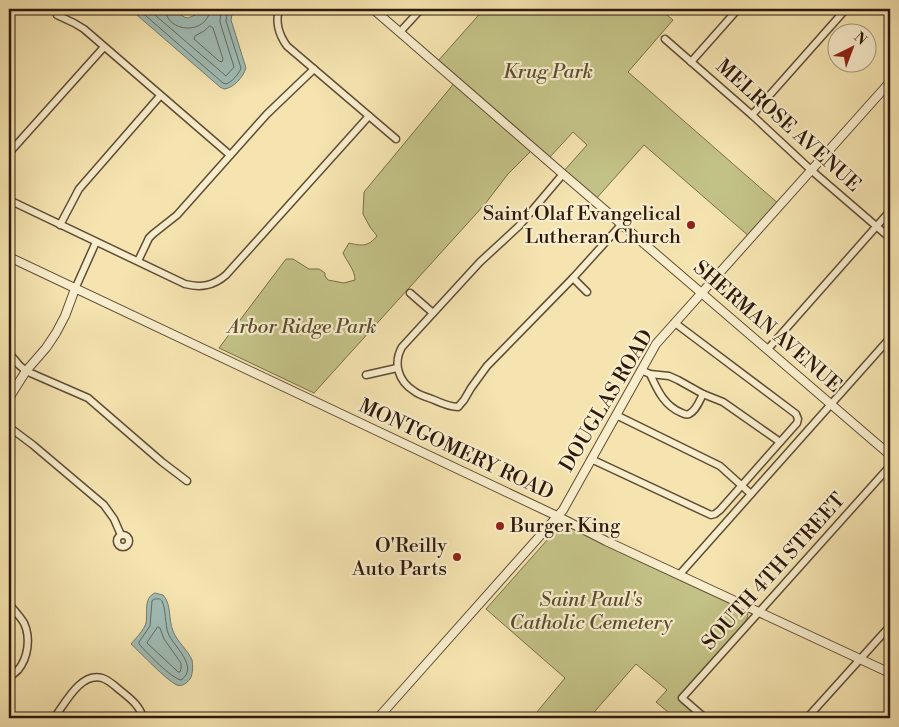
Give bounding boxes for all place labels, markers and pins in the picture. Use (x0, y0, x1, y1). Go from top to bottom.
place label: Saint Olaf Evangelical Lutheran Church (483, 202, 681, 250)
marker: Saint Olaf Evangelical Lutheran Church (685, 219, 697, 231)
place label: Burger King (509, 514, 621, 539)
marker: Burger King (494, 520, 506, 532)
place label: O'Reilly Auto Parts (351, 534, 447, 582)
marker: O'Reilly Auto Parts (451, 551, 463, 563)

